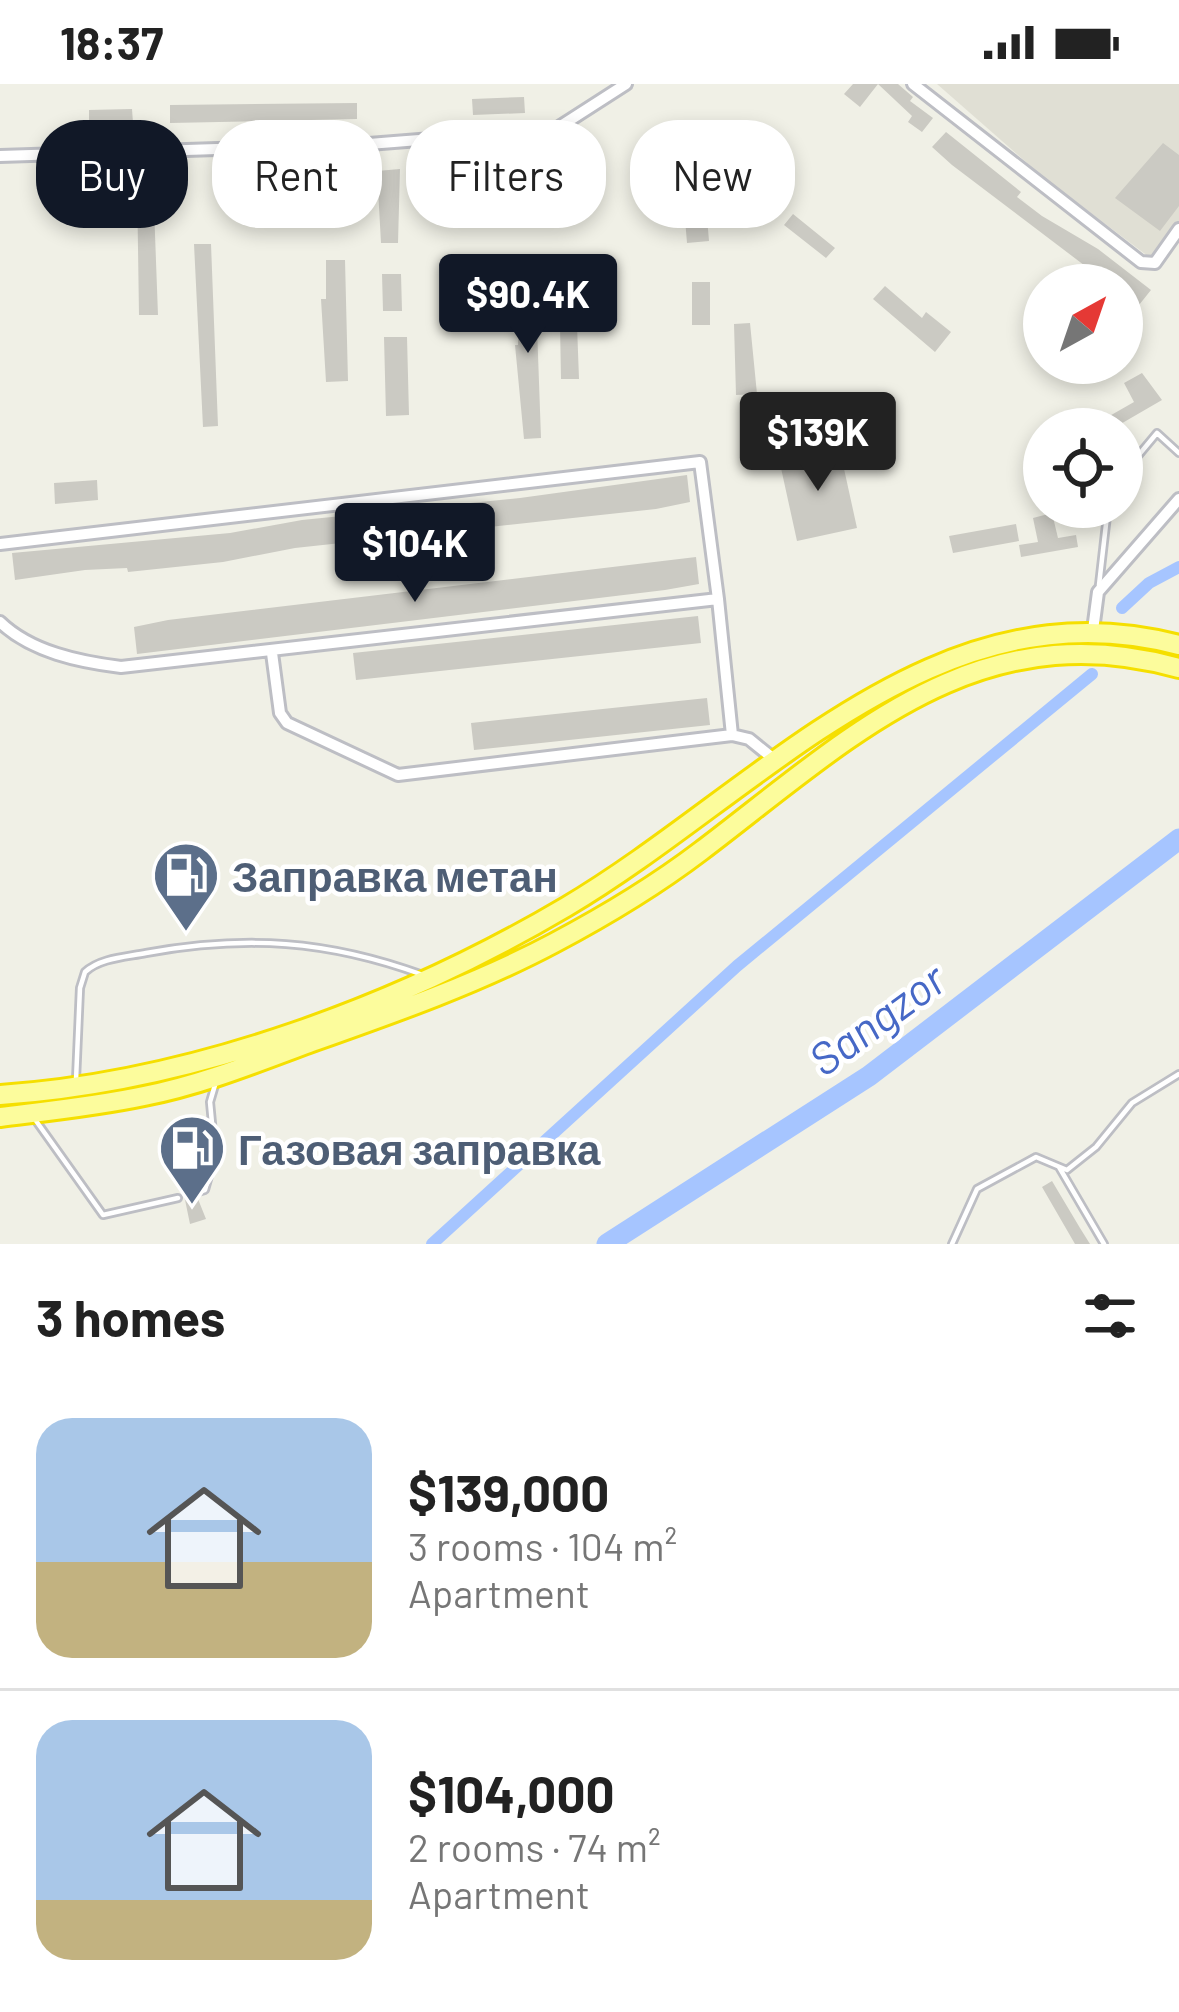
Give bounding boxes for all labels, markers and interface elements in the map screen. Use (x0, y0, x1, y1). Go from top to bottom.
text: 18:37 (60, 15, 163, 69)
chip: Buy (36, 120, 188, 228)
chip: Rent (212, 120, 382, 228)
chip: Filters (406, 120, 606, 228)
chip: New (630, 120, 795, 228)
pin: $90.4K (430, 254, 626, 356)
north arrow (1023, 264, 1143, 384)
map controls (1023, 264, 1143, 528)
text: $90.4K (466, 269, 590, 316)
pin: $139K (734, 392, 902, 494)
text: $139K (767, 407, 869, 454)
button: locate (1023, 408, 1143, 528)
pin: $104K (331, 503, 499, 605)
text: $104K (362, 518, 468, 565)
fuel station icon: Заправка метан (151, 840, 221, 934)
place label: Заправка метан (232, 850, 558, 901)
water label: Sangzor (797, 949, 956, 1085)
fuel station icon: Газовая заправка (157, 1113, 227, 1207)
place label: Газовая заправка (238, 1123, 601, 1174)
icon: filters (1077, 1283, 1143, 1349)
text: 3 homes (36, 1286, 225, 1347)
text: $139,000 (408, 1461, 609, 1522)
icon: home (132, 1466, 276, 1610)
text: 3 rooms · 104 m² (408, 1522, 677, 1569)
text: Apartment (408, 1569, 590, 1616)
text: $104,000 (408, 1762, 615, 1823)
icon: home (132, 1768, 276, 1912)
text: 2 rooms · 74 m² (408, 1823, 661, 1870)
text: Apartment (408, 1870, 590, 1917)

